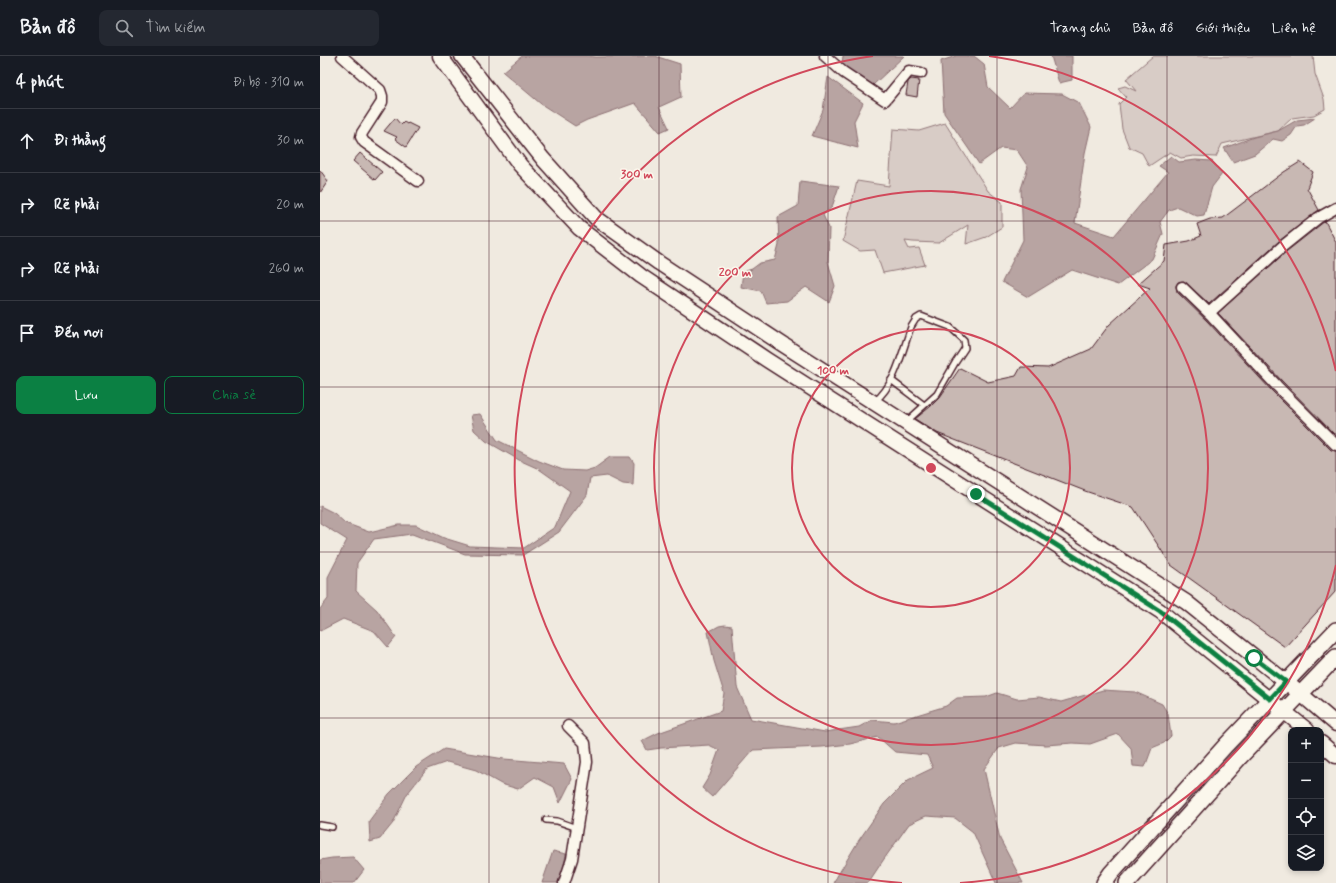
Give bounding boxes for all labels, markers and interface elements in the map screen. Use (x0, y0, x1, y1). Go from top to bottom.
search box (99, 10, 379, 46)
text: Bản đồ (20, 15, 75, 40)
icon: search (113, 17, 135, 39)
text: Tìm kiếm (145, 18, 205, 38)
text: Trang chủ (1050, 19, 1110, 37)
text: Bản đồ (1132, 19, 1173, 37)
text: Giới thiệu (1195, 19, 1250, 37)
text: Liên hệ (1272, 19, 1316, 37)
text: 4 phút (16, 71, 64, 93)
text: Đi bộ · 310 m (233, 74, 304, 91)
icon: ahead (16, 130, 38, 152)
text: Đi thẳng (54, 131, 106, 151)
text: 30 m (277, 132, 304, 149)
text: 300 m (621, 167, 654, 183)
icon: right (16, 194, 38, 216)
text: Rẽ phải (54, 195, 99, 215)
text: 20 m (276, 196, 304, 213)
icon: right (16, 258, 38, 280)
text: Rẽ phải (54, 259, 99, 279)
text: 260 m (269, 260, 304, 277)
text: 200 m (719, 265, 752, 281)
icon: arrive (16, 322, 38, 344)
text: Đến nơi (54, 323, 103, 343)
text: 100 m (817, 363, 850, 379)
button: Lưu (16, 376, 156, 414)
button: Chia sẻ (164, 376, 304, 414)
centre of rings (924, 461, 938, 475)
route end (967, 485, 985, 503)
route start (1245, 649, 1263, 667)
map controls (1288, 727, 1324, 871)
button: + (1288, 727, 1324, 763)
button: − (1288, 763, 1324, 799)
button: locate (1288, 799, 1324, 835)
button: layers (1288, 835, 1324, 871)

